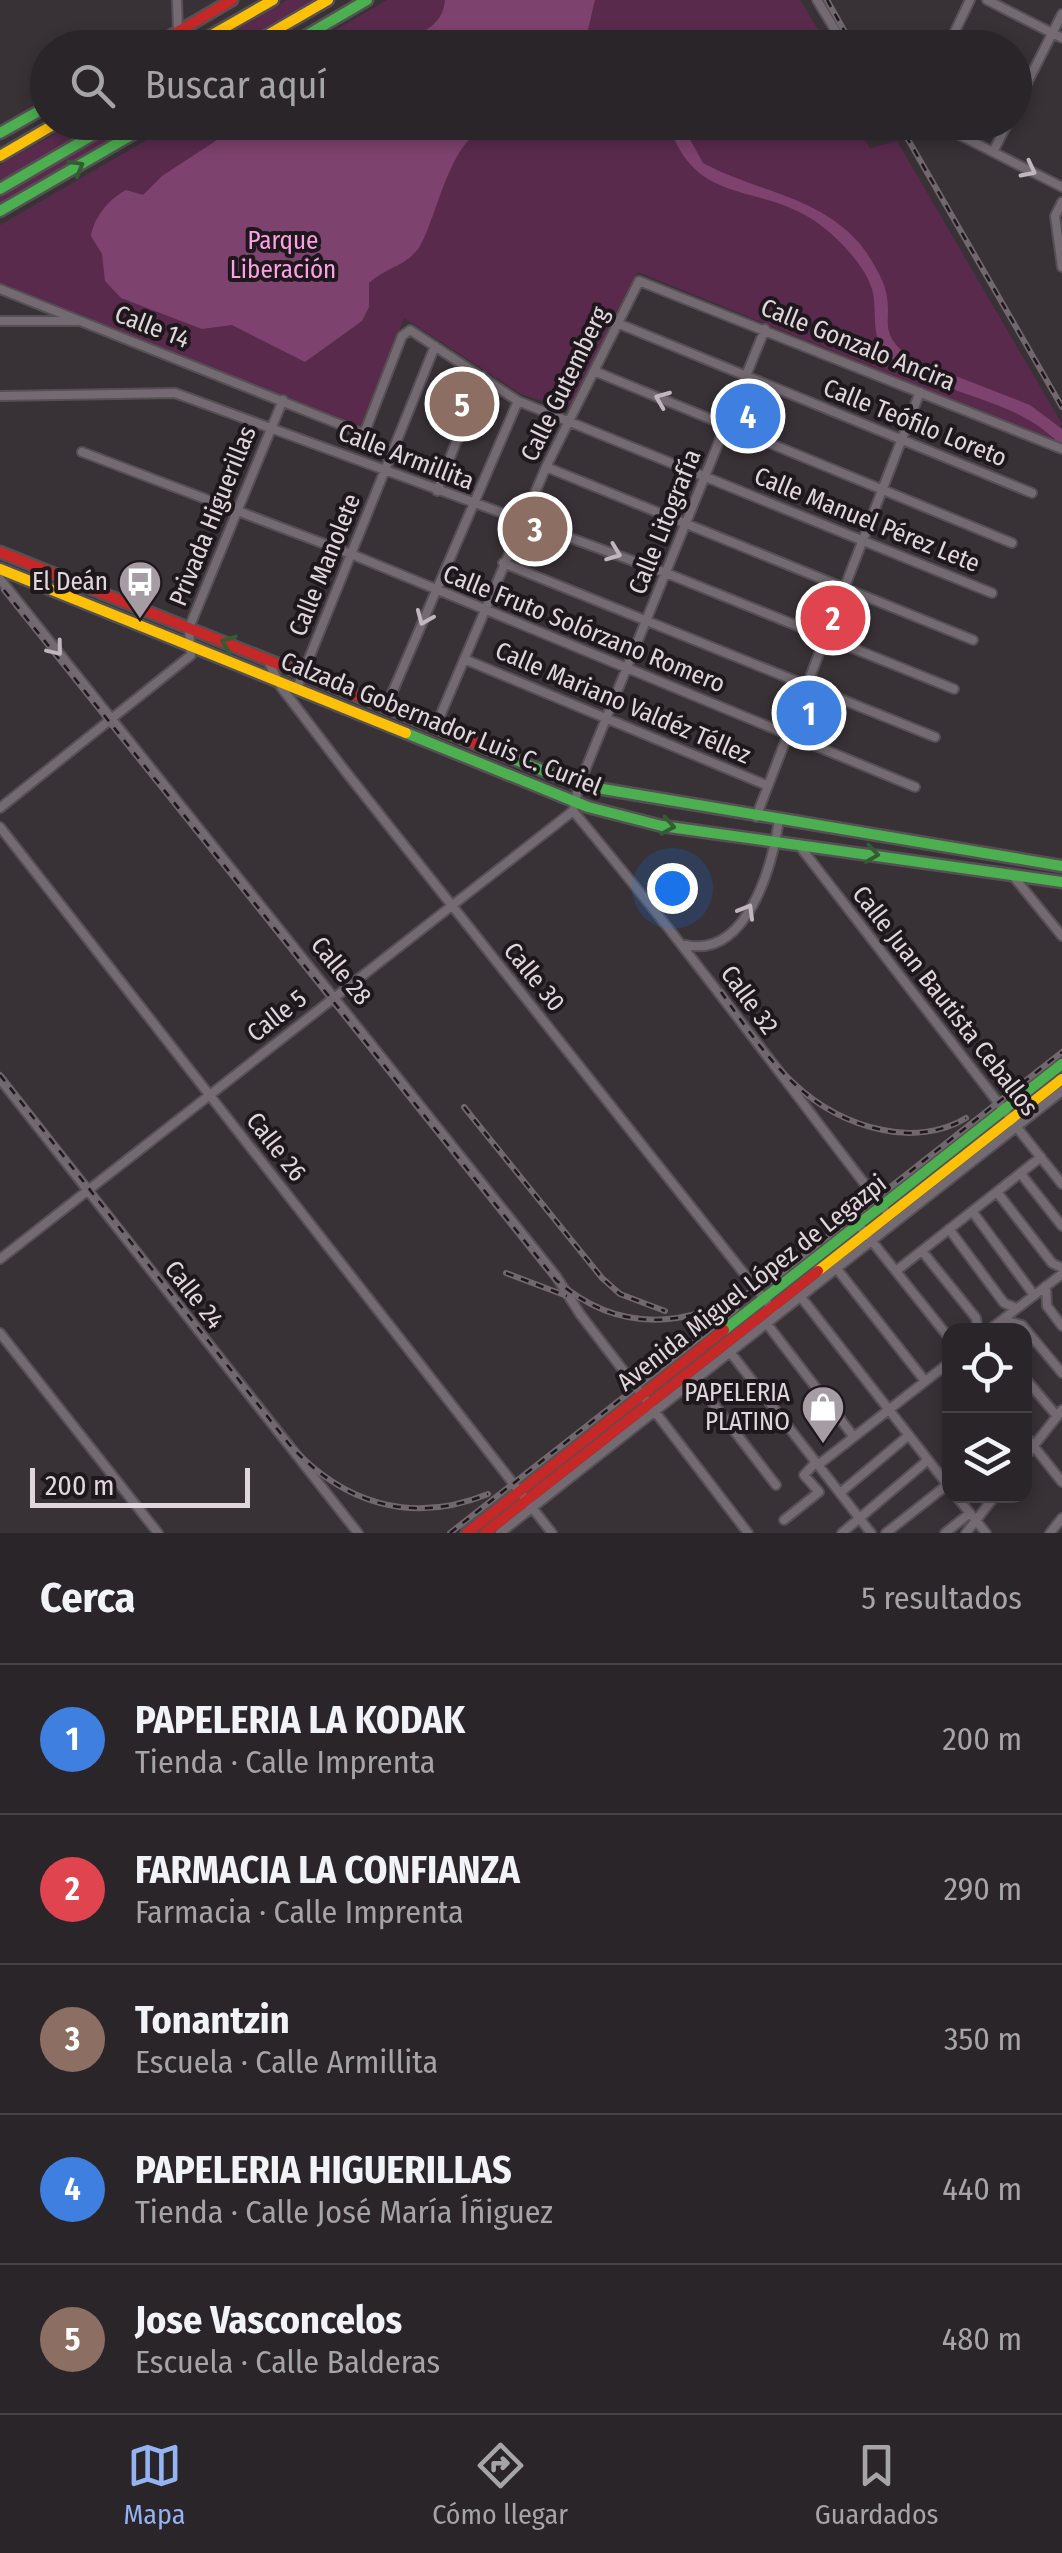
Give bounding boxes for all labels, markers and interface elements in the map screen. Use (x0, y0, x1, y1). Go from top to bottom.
search box (30, 30, 1032, 140)
icon: search (65, 58, 120, 113)
text: Buscar aquí (145, 62, 327, 108)
one-way arrow (1019, 158, 1037, 177)
one-way arrow (66, 159, 84, 179)
park label: Parque Liberación (230, 226, 336, 285)
street label: Calle Gonzalo Ancira (756, 292, 960, 398)
street label: Calle 14 (110, 299, 194, 355)
street label: Calle Gutemberg (515, 302, 615, 466)
pin: 5 (430, 366, 494, 442)
street label: Calle Teófilo Loreto (819, 373, 1011, 473)
pin: 4 (716, 378, 780, 454)
one-way arrow (654, 390, 672, 410)
street label: Calle Armillita (334, 417, 478, 497)
street label: Privada Higuerillas (163, 422, 263, 610)
street label: Calle Litografía (622, 445, 708, 599)
street label: Calle Manuel Pérez Lete (750, 461, 984, 579)
street label: Calle Manolete (283, 489, 367, 641)
pin: 3 (502, 492, 568, 566)
one-way arrow (604, 541, 621, 562)
bus stop icon: El Deán (117, 559, 163, 620)
street label: Calle Fruto Solórzano Romero (439, 559, 729, 699)
place label: El Deán (32, 567, 108, 597)
pin: 2 (800, 580, 866, 656)
one-way arrow (416, 608, 436, 626)
one-way arrow (221, 635, 238, 655)
street label: Calle Mariano Valdéz Téllez (491, 636, 755, 770)
one-way arrow (44, 637, 62, 655)
street label: Calzada Gobernador Luis C. Curiel (276, 646, 606, 802)
pin: 1 (776, 676, 842, 750)
one-way arrow (659, 815, 676, 836)
one-way arrow (864, 843, 880, 864)
your location (647, 863, 698, 914)
street label: Calle Juan Bautista Ceballos (846, 880, 1044, 1122)
one-way arrow (734, 904, 754, 922)
street label: Calle 28 (304, 931, 378, 1011)
street label: Calle 30 (497, 936, 571, 1018)
street label: Calle 32 (714, 960, 784, 1040)
street label: Calle 5 (241, 983, 313, 1049)
street label: Calle 26 (240, 1107, 312, 1187)
street label: Avenida Miguel López de Legazpi (611, 1169, 893, 1397)
street label: Calle 24 (158, 1255, 230, 1335)
map controls (942, 1323, 1032, 1503)
button: locate (942, 1323, 1032, 1413)
place label: PAPELERIA PLATINO (684, 1378, 790, 1437)
shop icon: PAPELERIA PLATINO (800, 1384, 846, 1445)
button: layers (942, 1413, 1032, 1503)
scale bar (30, 1463, 250, 1508)
text: 200 m (45, 1469, 115, 1502)
text: Cerca (40, 1573, 135, 1623)
text: 5 resultados (861, 1579, 1022, 1617)
text: PAPELERIA LA KODAK (135, 1697, 465, 1743)
text: 1 (66, 1720, 79, 1758)
text: 200 m (942, 1720, 1022, 1758)
text: Tienda · Calle Imprenta (135, 1743, 435, 1781)
text: FARMACIA LA CONFIANZA (135, 1847, 520, 1893)
text: 2 (65, 1870, 80, 1908)
text: 290 m (944, 1870, 1022, 1908)
text: Farmacia · Calle Imprenta (135, 1893, 464, 1931)
text: Tonantzin (135, 1997, 290, 2043)
text: 3 (65, 2020, 80, 2058)
text: 350 m (944, 2020, 1022, 2058)
text: Escuela · Calle Armillita (135, 2043, 438, 2081)
text: PAPELERIA HIGUERILLAS (135, 2147, 512, 2193)
text: 4 (64, 2170, 81, 2208)
text: 440 m (942, 2170, 1022, 2208)
text: Tienda · Calle José María Íñiguez (135, 2193, 553, 2231)
text: Jose Vasconcelos (135, 2297, 402, 2343)
text: 5 (65, 2320, 80, 2358)
text: 480 m (942, 2320, 1022, 2358)
text: Escuela · Calle Balderas (135, 2343, 440, 2381)
tab: Mapa (123, 2438, 185, 2531)
tab: Cómo llegar (432, 2438, 568, 2531)
tab: Guardados (815, 2438, 939, 2531)

